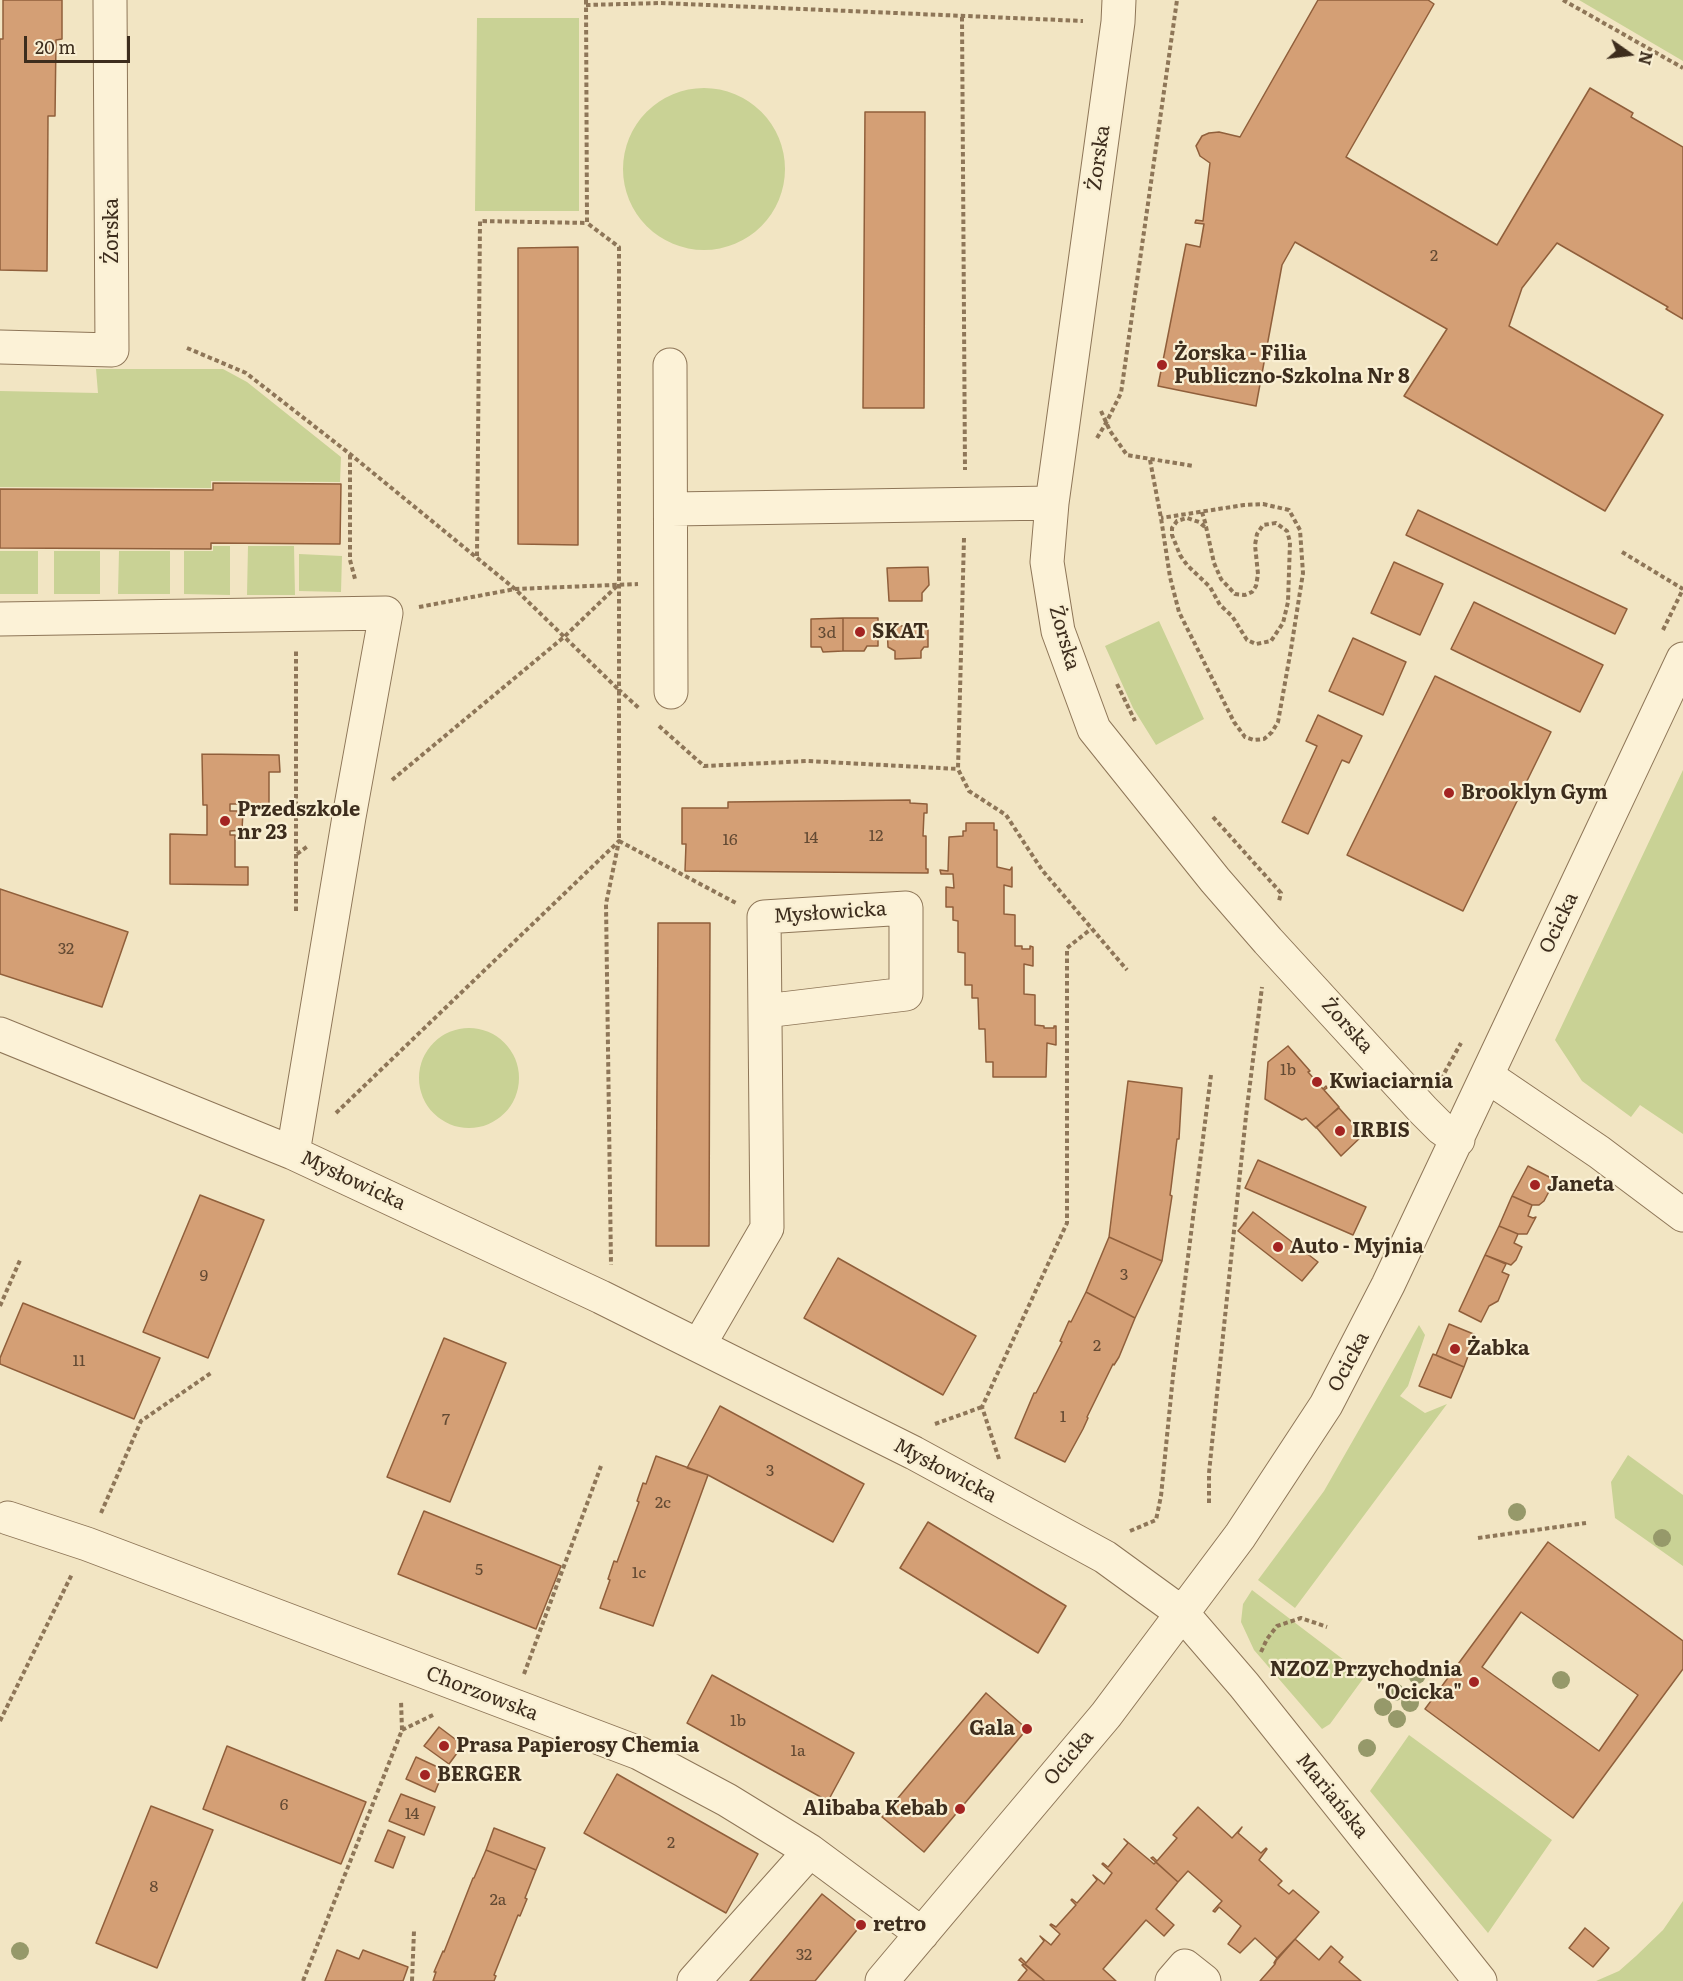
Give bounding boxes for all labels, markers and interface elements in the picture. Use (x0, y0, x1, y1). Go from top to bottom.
scale bar (27, 24, 134, 62)
north arrow (1599, 24, 1659, 84)
text: 20 m (35, 33, 76, 60)
text: N (1633, 49, 1660, 68)
street label: Żorska (1083, 124, 1115, 192)
street label: Żorska (100, 198, 124, 264)
house number: 2 (1430, 246, 1438, 266)
place label: Żorska - Filia Publiczno-Szkolna Nr 8 (1174, 342, 1410, 389)
marker: Żorska - Filia Publiczno-Szkolna Nr 8 (1155, 358, 1169, 372)
street label: Żorska (1043, 603, 1085, 673)
place label: SKAT (872, 620, 928, 644)
house number: 3d (818, 623, 836, 643)
marker: SKAT (853, 625, 867, 639)
place label: Brooklyn Gym (1461, 781, 1608, 805)
marker: Brooklyn Gym (1442, 786, 1456, 800)
place label: Przedszkole nr 23 (237, 798, 360, 845)
marker: Przedszkole nr 23 (218, 814, 232, 828)
house number: 12 (869, 826, 883, 846)
house number: 14 (804, 828, 818, 848)
house number: 16 (722, 830, 738, 850)
street label: Ocicka (1534, 889, 1584, 957)
street label: Mysłowicka (773, 897, 887, 929)
house number: 32 (58, 939, 74, 959)
street label: Żorska (1316, 993, 1378, 1059)
house number: 1b (1280, 1060, 1296, 1080)
place label: Kwiaciarnia (1329, 1070, 1453, 1094)
marker: Kwiaciarnia (1310, 1075, 1324, 1089)
place label: IRBIS (1352, 1119, 1410, 1143)
marker: IRBIS (1333, 1124, 1347, 1138)
street label: Mysłowicka (297, 1146, 409, 1216)
place label: Janeta (1547, 1173, 1614, 1197)
marker: Janeta (1528, 1178, 1542, 1192)
place label: Auto - Myjnia (1290, 1235, 1424, 1259)
marker: Auto - Myjnia (1271, 1240, 1285, 1254)
house number: 3 (1120, 1265, 1128, 1285)
house number: 9 (200, 1266, 208, 1286)
street label: Ocicka (1323, 1328, 1375, 1396)
house number: 2 (1093, 1336, 1101, 1356)
place label: Żabka (1467, 1337, 1530, 1361)
marker: Żabka (1448, 1342, 1462, 1356)
house number: 11 (72, 1351, 86, 1371)
house number: 1 (1060, 1407, 1066, 1427)
house number: 7 (442, 1410, 450, 1430)
street label: Mysłowicka (889, 1434, 1001, 1508)
house number: 3 (766, 1461, 774, 1481)
house number: 2c (655, 1493, 671, 1513)
house number: 5 (475, 1560, 483, 1580)
house number: 1c (632, 1563, 646, 1583)
place label: NZOZ Przychodnia "Ocicka" (1270, 1658, 1462, 1705)
street label: Chorzowska (423, 1662, 541, 1726)
marker: NZOZ Przychodnia "Ocicka" (1467, 1675, 1481, 1689)
house number: 1b (730, 1711, 746, 1731)
place label: Gala (969, 1717, 1015, 1741)
marker: Gala (1020, 1722, 1034, 1736)
street label: Ocicka (1039, 1726, 1099, 1790)
place label: Prasa Papierosy Chemia (456, 1734, 699, 1758)
marker: Prasa Papierosy Chemia (437, 1739, 451, 1753)
house number: 1a (790, 1741, 806, 1761)
street label: Mariańska (1291, 1749, 1373, 1843)
place label: BERGER (437, 1763, 522, 1787)
marker: BERGER (418, 1768, 432, 1782)
house number: 6 (280, 1795, 288, 1815)
place label: Alibaba Kebab (803, 1797, 948, 1821)
marker: Alibaba Kebab (953, 1802, 967, 1816)
house number: 14 (405, 1804, 419, 1824)
house number: 2 (667, 1833, 675, 1853)
house number: 8 (150, 1877, 158, 1897)
house number: 2a (490, 1890, 506, 1910)
place label: retro (873, 1913, 926, 1937)
marker: retro (854, 1918, 868, 1932)
house number: 32 (796, 1945, 812, 1965)

